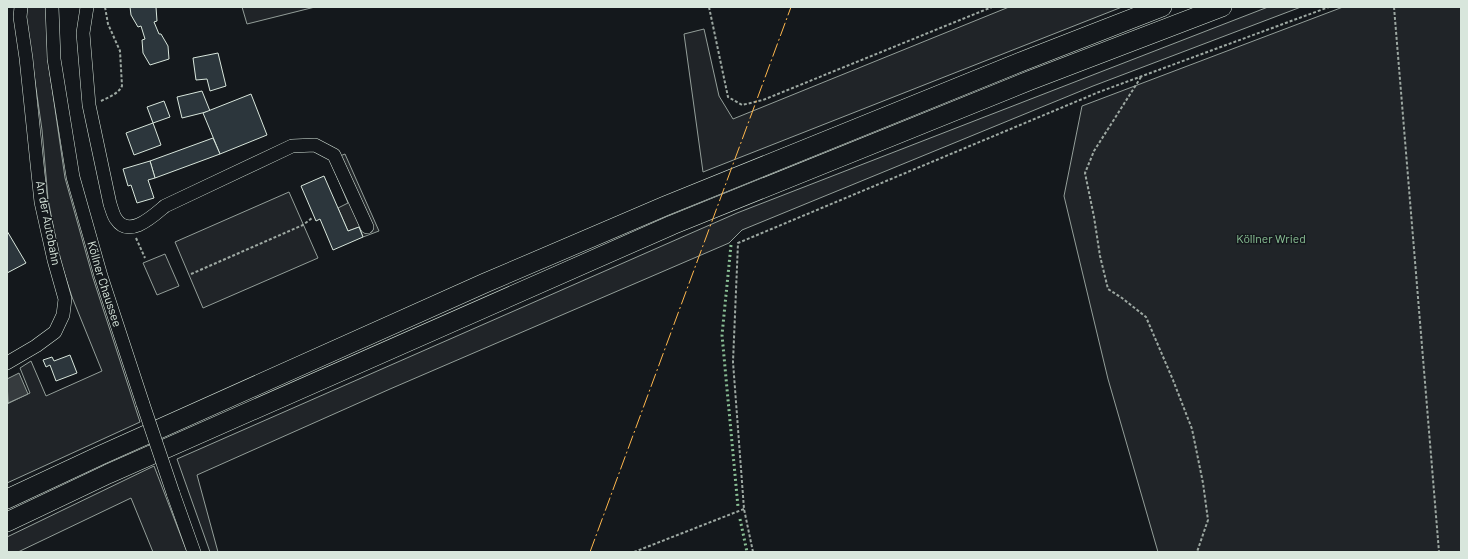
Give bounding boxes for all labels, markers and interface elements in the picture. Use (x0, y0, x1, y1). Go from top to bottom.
street label: An der Autobahn (34, 179, 64, 266)
park label: Köllner Wried (1236, 231, 1306, 245)
street label: Köllner Chaussee (85, 239, 125, 328)

